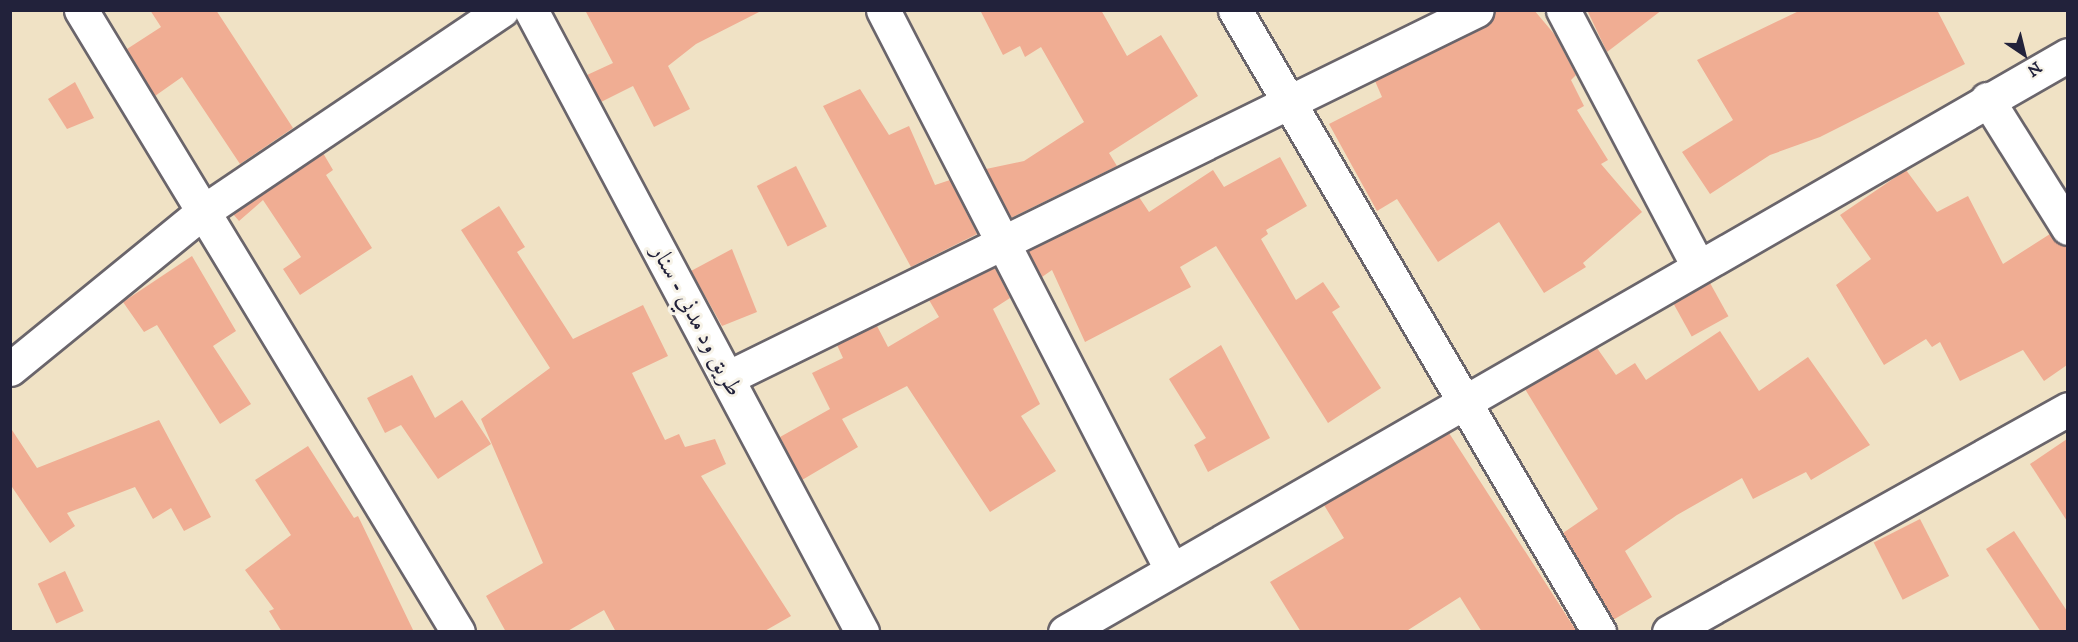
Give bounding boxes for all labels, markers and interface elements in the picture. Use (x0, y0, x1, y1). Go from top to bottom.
north arrow (1994, 24, 2054, 84)
text: N (2023, 57, 2045, 81)
street label: طريق ود مدني - سنار (644, 240, 748, 402)

